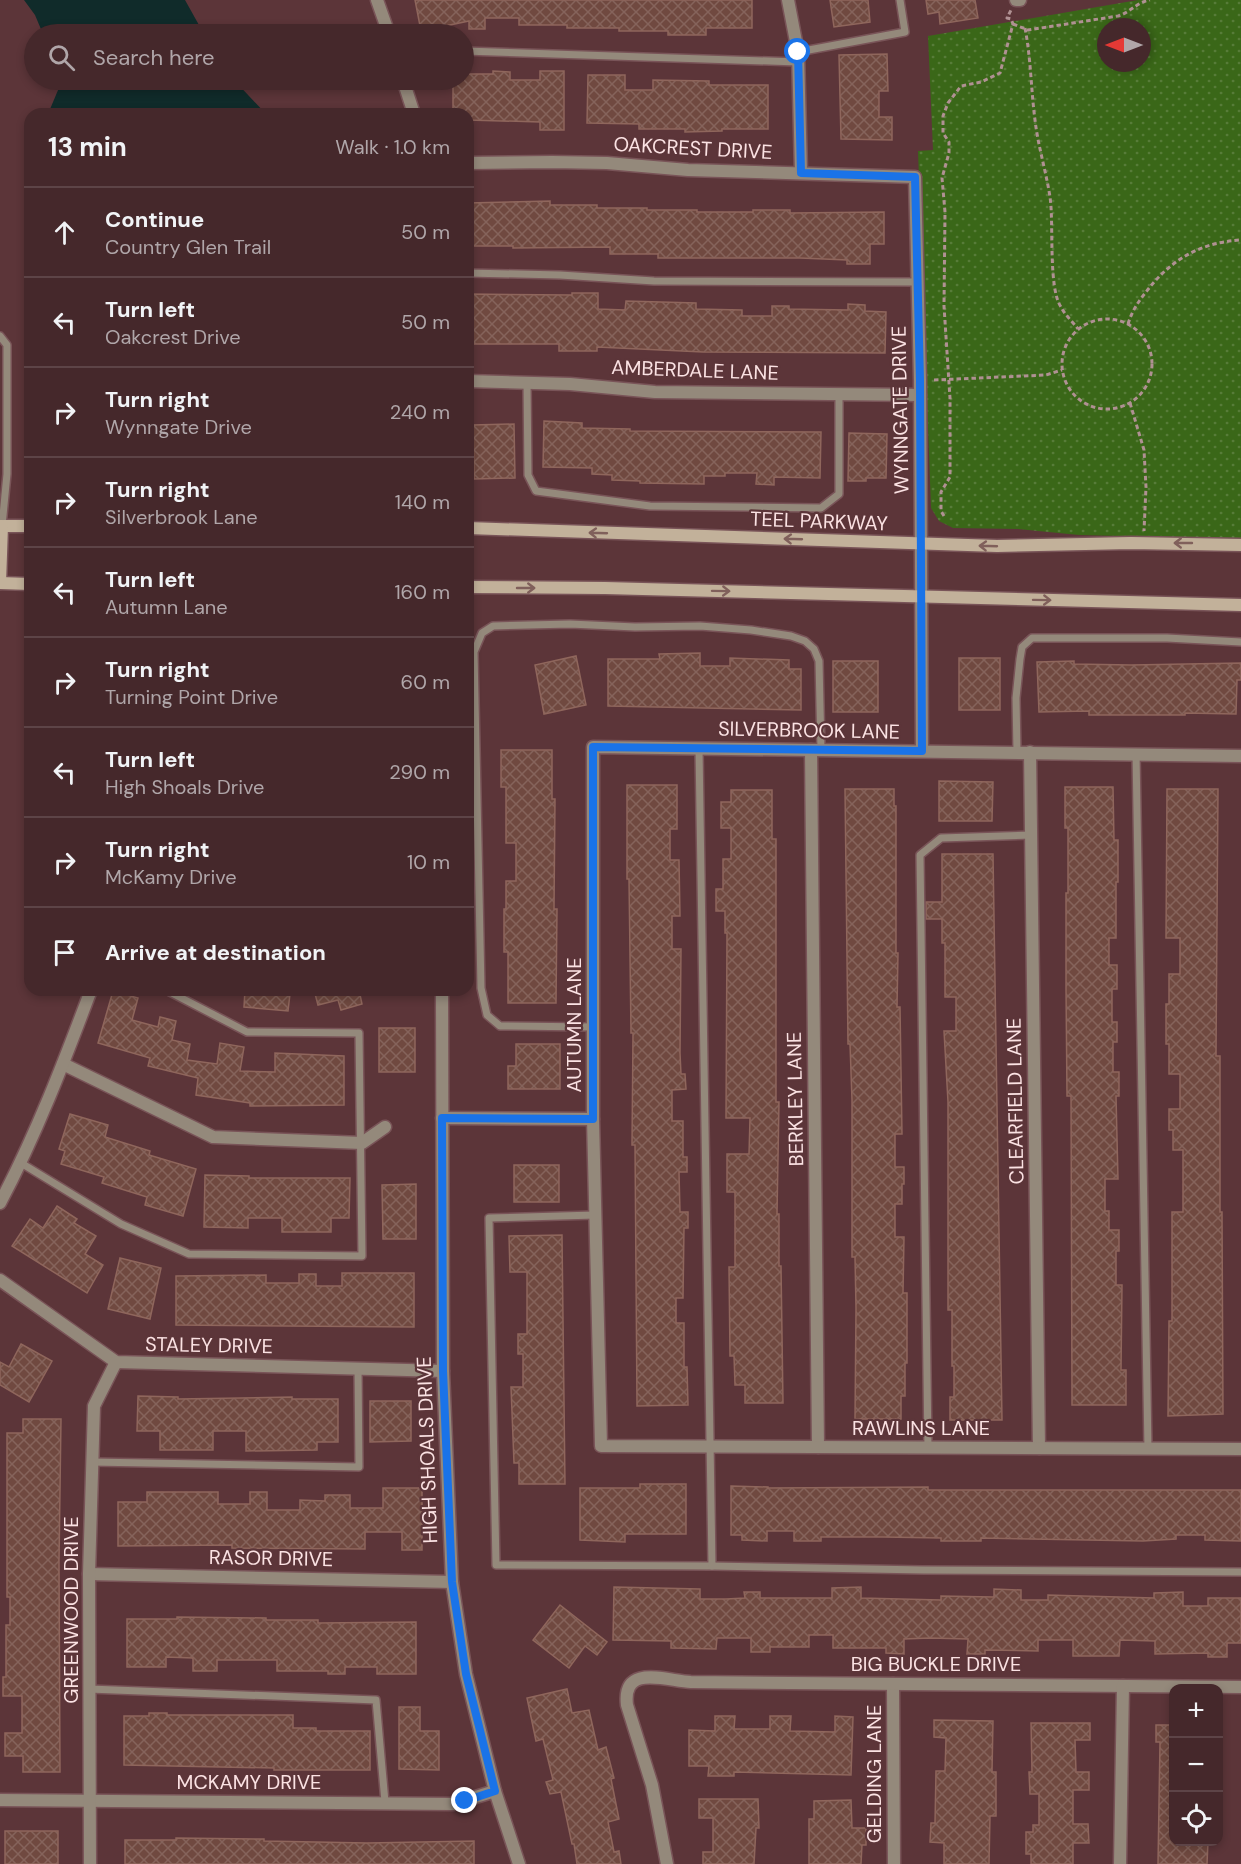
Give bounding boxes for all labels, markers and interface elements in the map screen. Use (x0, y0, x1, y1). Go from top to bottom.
north arrow (1097, 18, 1151, 72)
search box (24, 24, 474, 90)
route start (784, 38, 810, 64)
icon: search (45, 41, 78, 74)
text: Search here (93, 43, 214, 72)
text: 13 min (48, 130, 127, 164)
street label: OAKCREST DRIVE (613, 131, 773, 165)
text: Walk · 1.0 km (335, 134, 450, 160)
text: Continue (105, 205, 204, 234)
icon: ahead (48, 216, 81, 249)
text: 50 m (401, 219, 450, 245)
text: Country Glen Trail (105, 234, 271, 260)
text: Turn left (105, 295, 195, 324)
icon: left (48, 306, 81, 339)
text: 50 m (401, 309, 450, 335)
text: Oakcrest Drive (105, 324, 241, 350)
street label: WYNNGATE DRIVE (886, 326, 914, 494)
street label: AMBERDALE LANE (611, 354, 779, 386)
text: Turn right (105, 385, 210, 414)
icon: right (48, 396, 81, 429)
text: 240 m (390, 399, 450, 425)
text: Wynngate Drive (105, 414, 252, 440)
text: Turn right (105, 475, 210, 504)
icon: right (48, 486, 81, 519)
text: 140 m (395, 489, 450, 515)
text: Silverbrook Lane (105, 504, 258, 530)
street label: TEEL PARKWAY (750, 506, 889, 536)
one-way arrow (588, 527, 608, 538)
one-way arrow (783, 534, 803, 545)
one-way arrow (1173, 537, 1193, 549)
one-way arrow (978, 540, 998, 552)
text: Turn left (105, 565, 195, 594)
icon: left (48, 576, 81, 609)
text: 160 m (394, 579, 450, 605)
one-way arrow (516, 582, 536, 594)
one-way arrow (711, 586, 731, 597)
text: Autumn Lane (105, 594, 228, 620)
one-way arrow (1032, 594, 1052, 605)
text: Turn right (105, 655, 210, 684)
icon: right (48, 666, 81, 699)
text: 60 m (401, 669, 450, 695)
text: Turning Point Drive (105, 684, 278, 710)
street label: SILVERBROOK LANE (718, 715, 900, 745)
text: Turn left (105, 745, 195, 774)
icon: left (48, 756, 81, 789)
text: 290 m (389, 759, 450, 785)
text: High Shoals Drive (105, 774, 264, 800)
text: Turn right (105, 835, 210, 864)
icon: right (48, 846, 81, 879)
text: 10 m (407, 849, 450, 875)
text: McKamy Drive (105, 864, 237, 890)
icon: arrive (48, 936, 81, 969)
text: Arrive at destination (105, 938, 326, 967)
street label: AUTUMN LANE (561, 958, 587, 1093)
street label: CLEARFIELD LANE (1001, 1017, 1029, 1185)
street label: BERKLEY LANE (781, 1031, 809, 1167)
street label: STALEY DRIVE (145, 1331, 273, 1359)
street label: HIGH SHOALS DRIVE (411, 1356, 443, 1544)
street label: RAWLINS LANE (852, 1415, 990, 1441)
street label: GREENWOOD DRIVE (58, 1516, 84, 1704)
street label: RASOR DRIVE (209, 1544, 333, 1572)
street label: BIG BUCKLE DRIVE (851, 1651, 1021, 1677)
map controls (1169, 1684, 1223, 1846)
button: + (1169, 1684, 1223, 1738)
street label: GELDING LANE (861, 1705, 887, 1843)
button: − (1169, 1738, 1223, 1792)
street label: MCKAMY DRIVE (177, 1769, 321, 1795)
route end (451, 1787, 477, 1813)
button: locate (1169, 1792, 1223, 1846)

